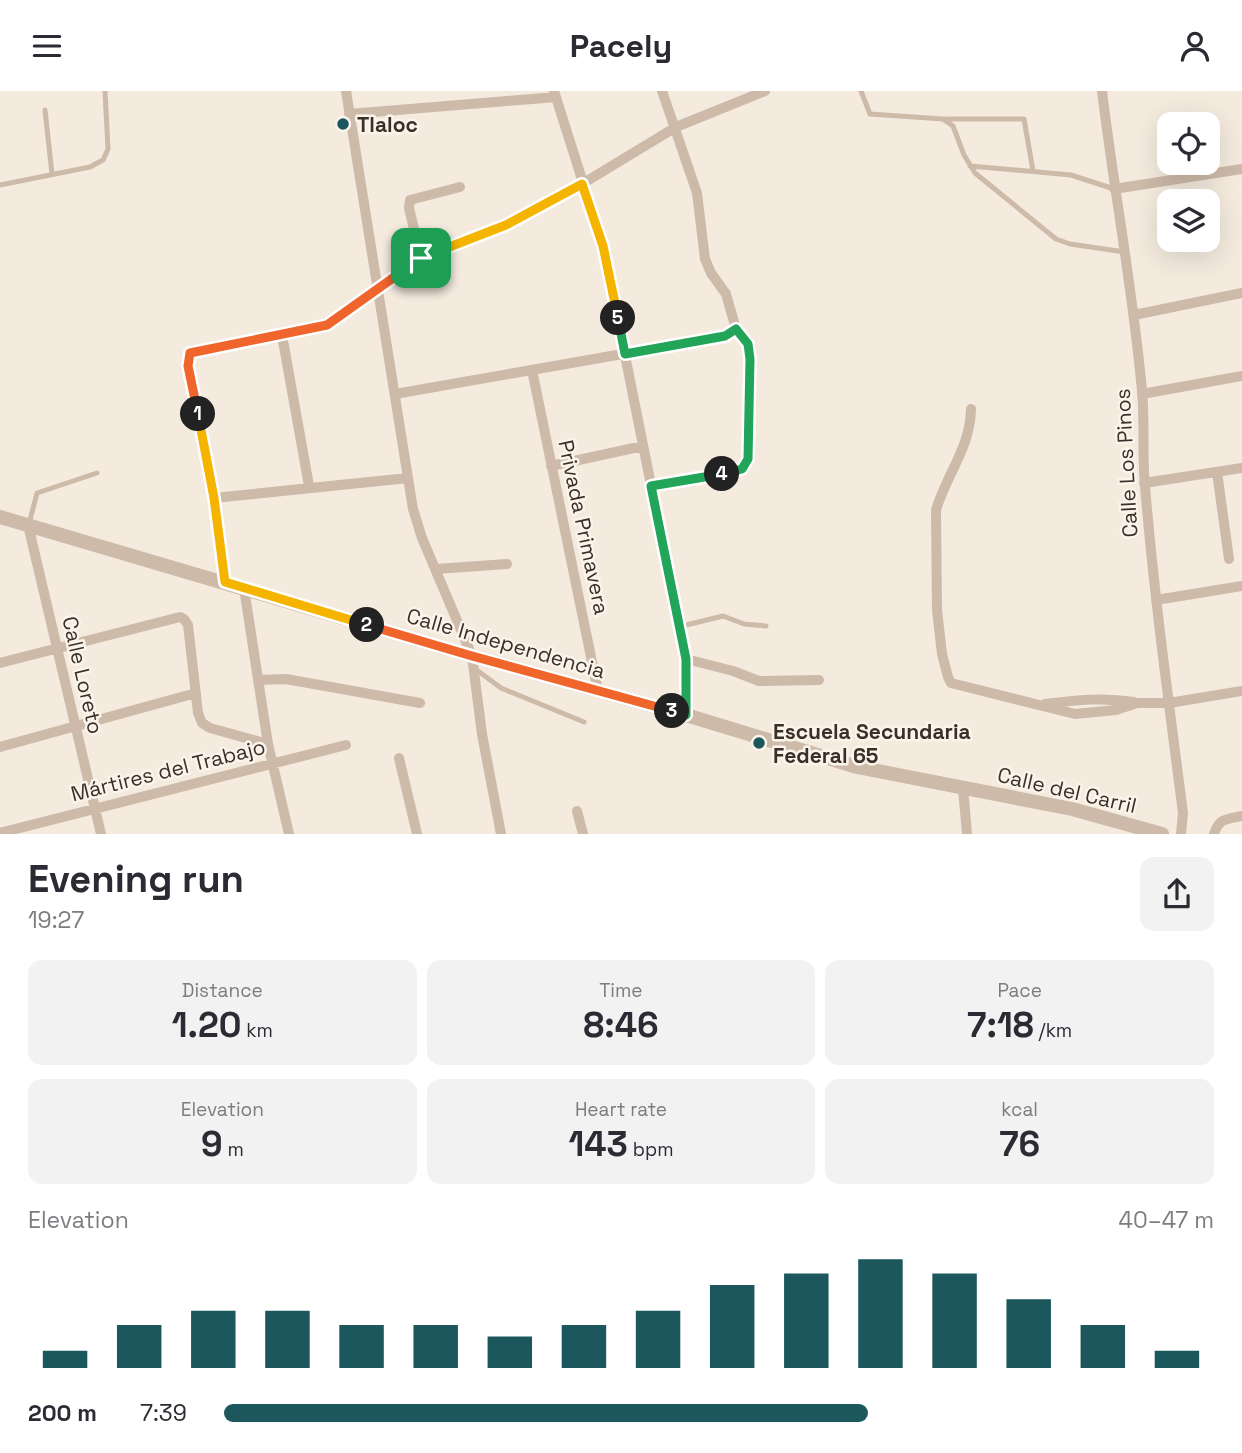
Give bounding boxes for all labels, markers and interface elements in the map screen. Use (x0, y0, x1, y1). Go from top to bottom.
text: Pacely (570, 26, 672, 66)
icon: menu (28, 27, 66, 65)
icon: person (1176, 27, 1214, 65)
place label: Tlaloc (357, 111, 418, 138)
map controls (1157, 112, 1220, 252)
button: locate (1157, 112, 1220, 175)
marker: Tlaloc (335, 116, 351, 132)
button: layers (1157, 189, 1220, 252)
pin (391, 228, 451, 288)
icon: arrive (402, 239, 440, 277)
pin: 5 (600, 301, 636, 335)
text: 5 (612, 305, 623, 330)
street label: Calle Los Pinos (1109, 388, 1143, 538)
pin: 1 (180, 397, 216, 431)
text: 1 (193, 401, 202, 426)
street label: Privada Primavera (552, 437, 616, 617)
pin: 4 (704, 457, 740, 491)
text: 4 (715, 461, 728, 486)
street label: Calle Independencia (404, 602, 608, 684)
pin: 2 (350, 607, 384, 643)
text: 2 (361, 612, 372, 637)
street label: Calle Loreto (56, 614, 110, 736)
pin: 3 (654, 693, 690, 729)
text: 3 (666, 698, 677, 723)
place label: Escuela Secundaria Federal 65 (773, 718, 971, 769)
street label: Mártires del Trabajo (68, 733, 268, 807)
marker: Escuela Secundaria Federal 65 (751, 735, 767, 751)
street label: Calle del Carril (995, 761, 1139, 819)
text: Evening run (28, 855, 244, 903)
button: share (1140, 857, 1214, 931)
text: 19:27 (28, 905, 84, 935)
text: Distance (182, 978, 263, 1003)
text: Time (599, 978, 643, 1003)
text: Pace (997, 978, 1042, 1003)
text: 1.20 (172, 1003, 241, 1047)
text: 8:46 (583, 1003, 659, 1047)
text: 7:18 (967, 1003, 1034, 1047)
text: km (241, 1018, 273, 1043)
text: /km (1034, 1018, 1072, 1043)
text: Elevation (181, 1097, 264, 1122)
text: Heart rate (575, 1097, 667, 1122)
text: kcal (1001, 1097, 1038, 1122)
text: 9 (201, 1122, 223, 1166)
text: 143 (568, 1122, 628, 1166)
text: 76 (999, 1122, 1040, 1166)
text: m (223, 1137, 244, 1162)
text: bpm (628, 1137, 674, 1162)
text: Elevation (28, 1205, 129, 1235)
text: 40–47 m (1119, 1205, 1214, 1235)
text: 200 m (28, 1398, 97, 1428)
text: 7:39 (140, 1398, 187, 1428)

